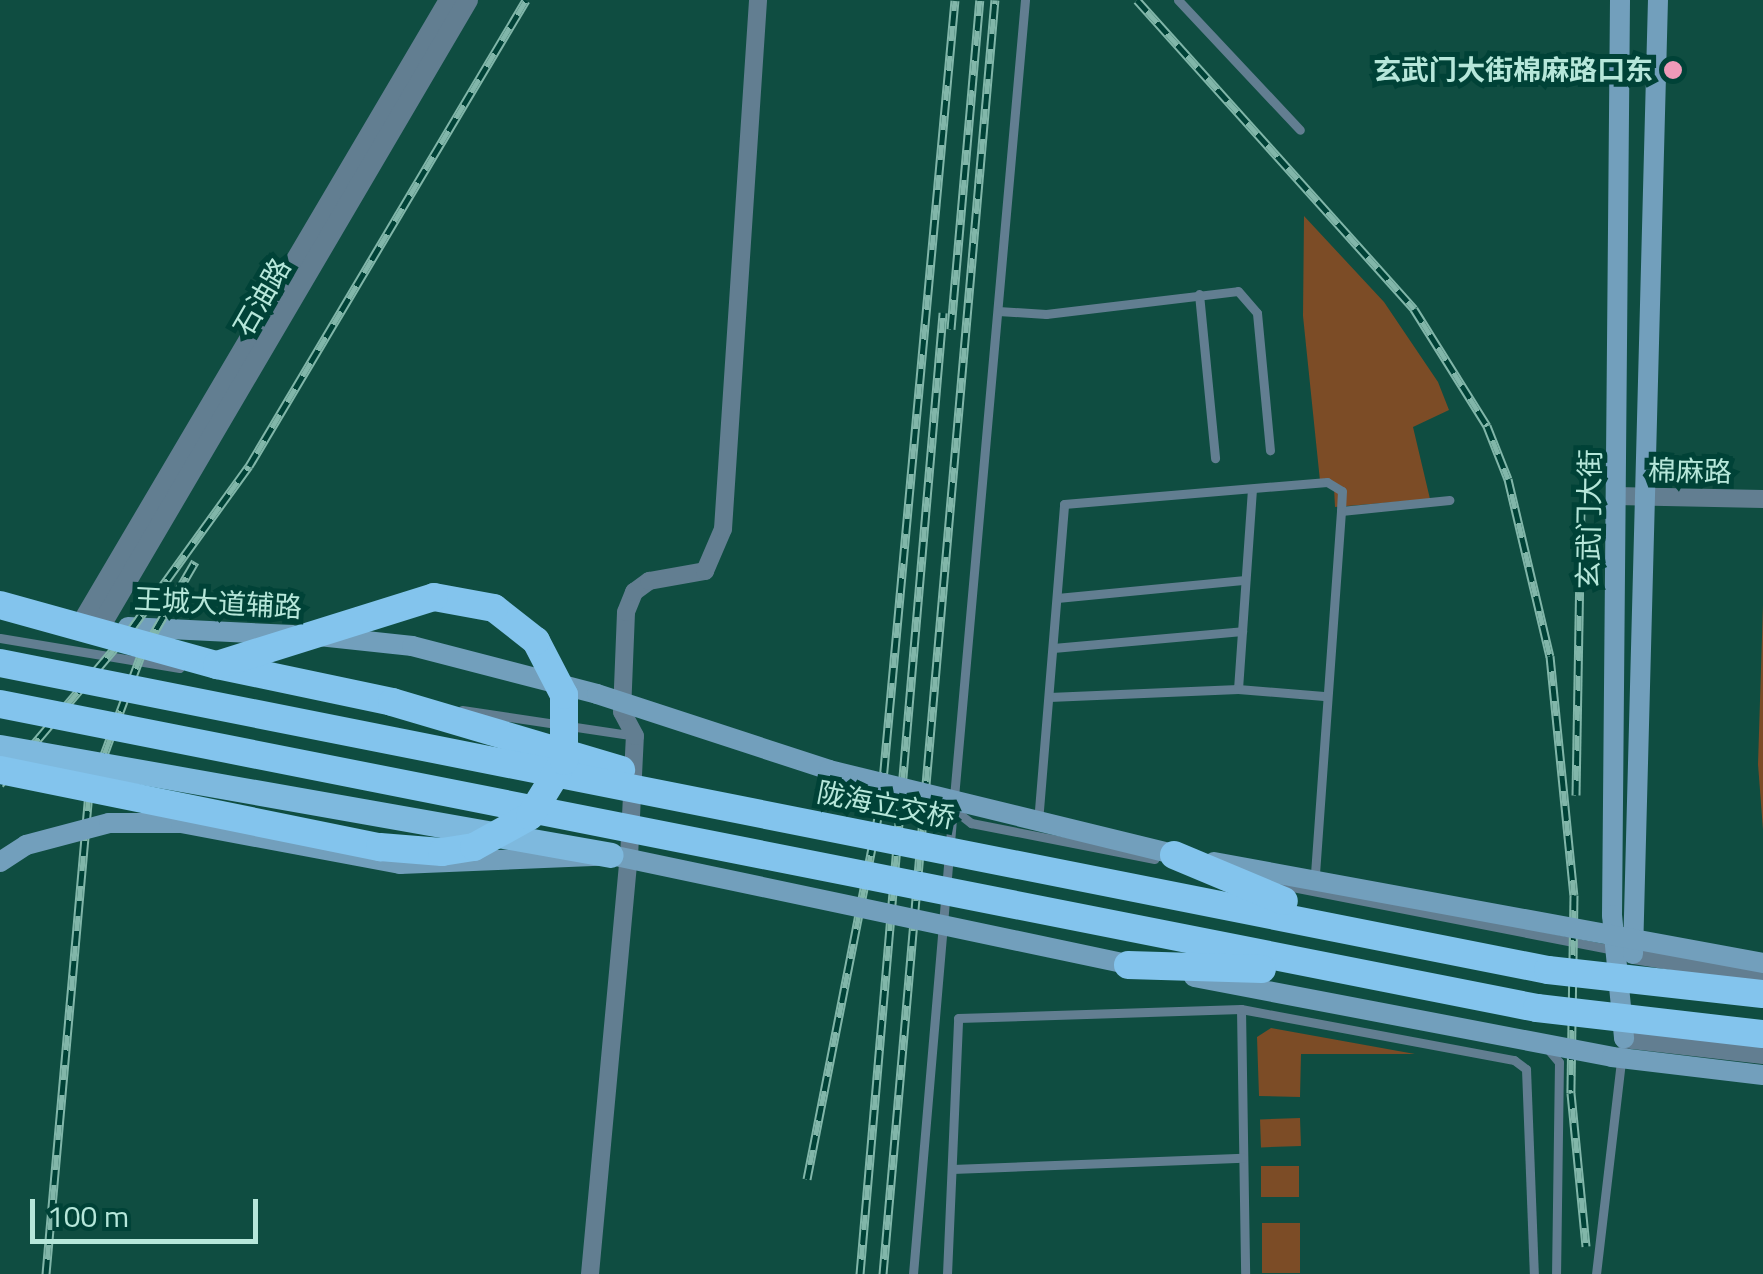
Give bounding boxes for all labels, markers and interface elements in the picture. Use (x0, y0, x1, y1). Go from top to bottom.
place label: 玄武门大街棉麻路口东 (1373, 53, 1653, 87)
marker: 玄武门大街棉麻路口东 (1662, 59, 1684, 81)
street label: 石油路 (226, 252, 298, 342)
street label: 玄武门大街 (1571, 449, 1607, 589)
street label: 棉麻路 (1648, 453, 1732, 489)
street label: 王城大道辅路 (133, 582, 303, 624)
street label: 陇海立交桥 (814, 775, 958, 835)
scale bar (35, 1179, 262, 1241)
text: 100 m (47, 1193, 129, 1239)

